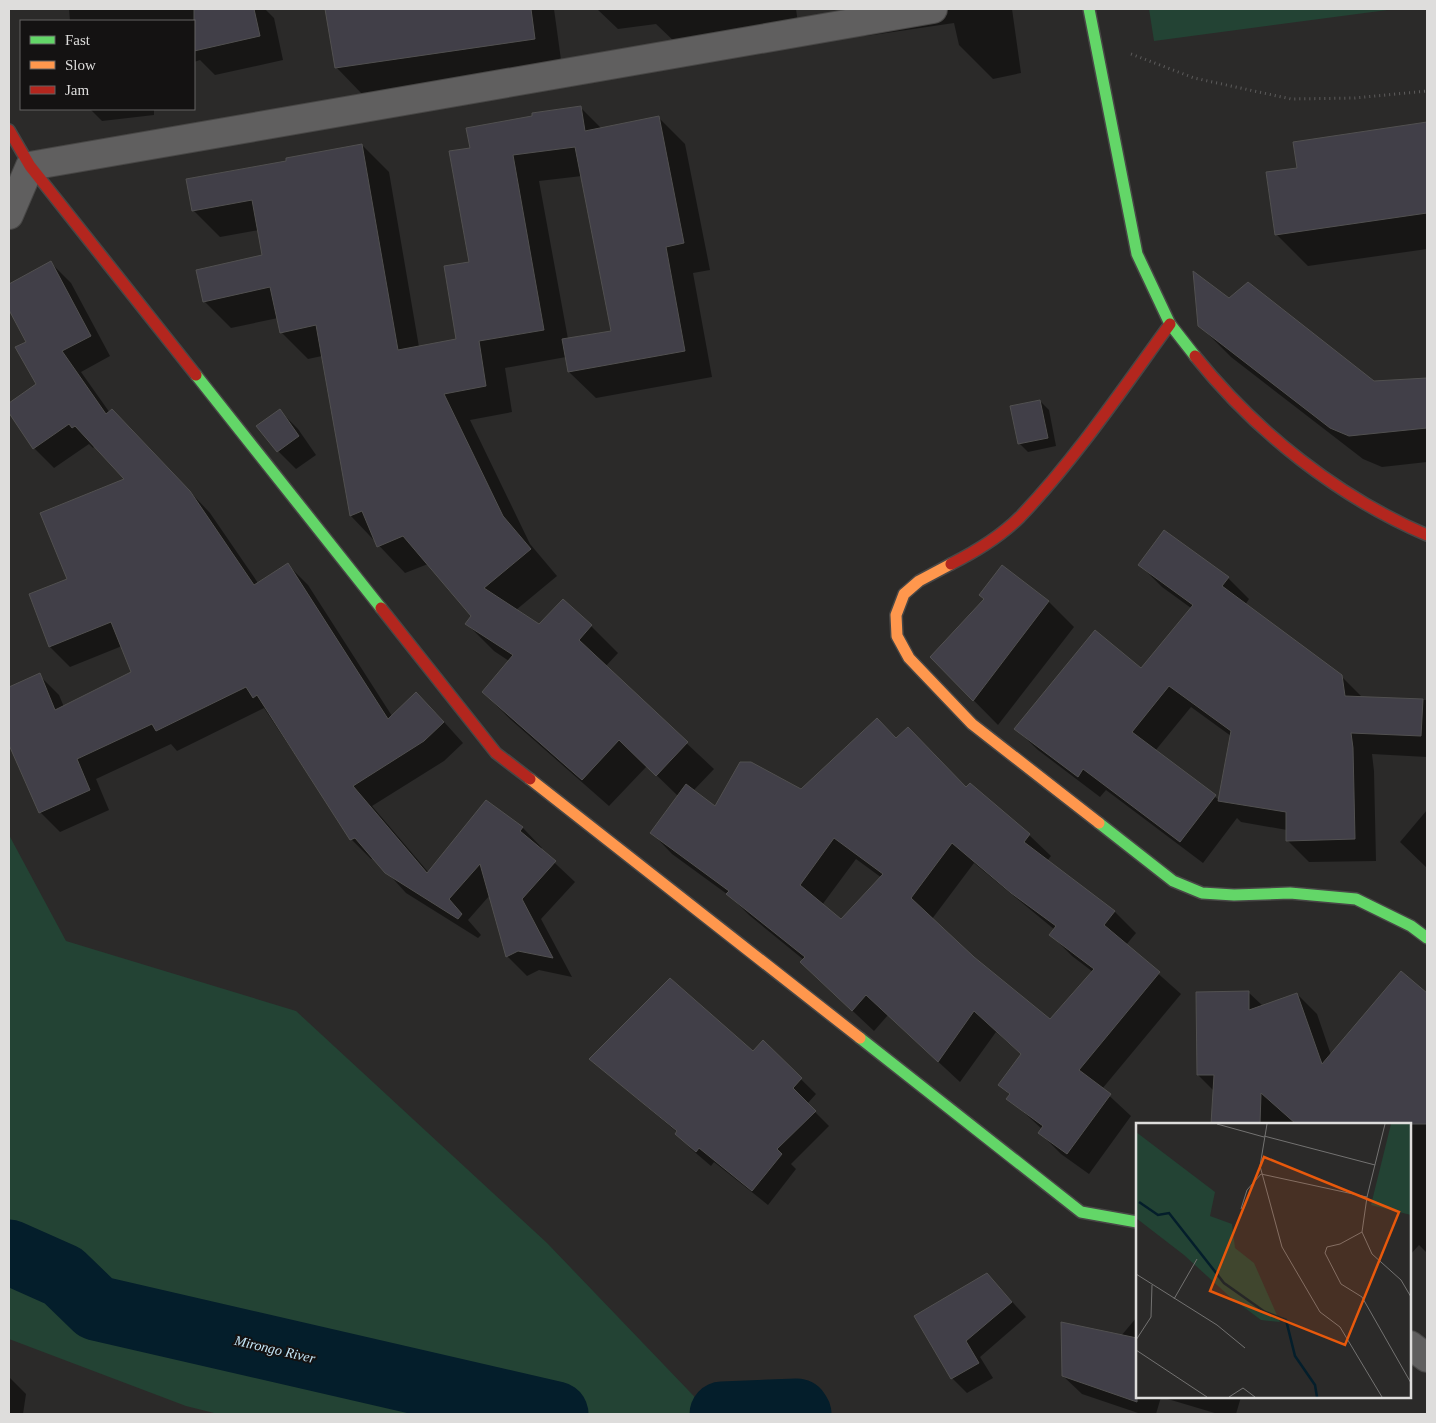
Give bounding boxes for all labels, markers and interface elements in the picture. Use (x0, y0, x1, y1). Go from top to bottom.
legend (20, 20, 195, 110)
text: Fast (65, 32, 91, 48)
text: Slow (65, 57, 96, 73)
text: Jam (65, 82, 89, 98)
inset map (1136, 1123, 1411, 1398)
water label: Mirongo River (232, 1333, 317, 1366)

